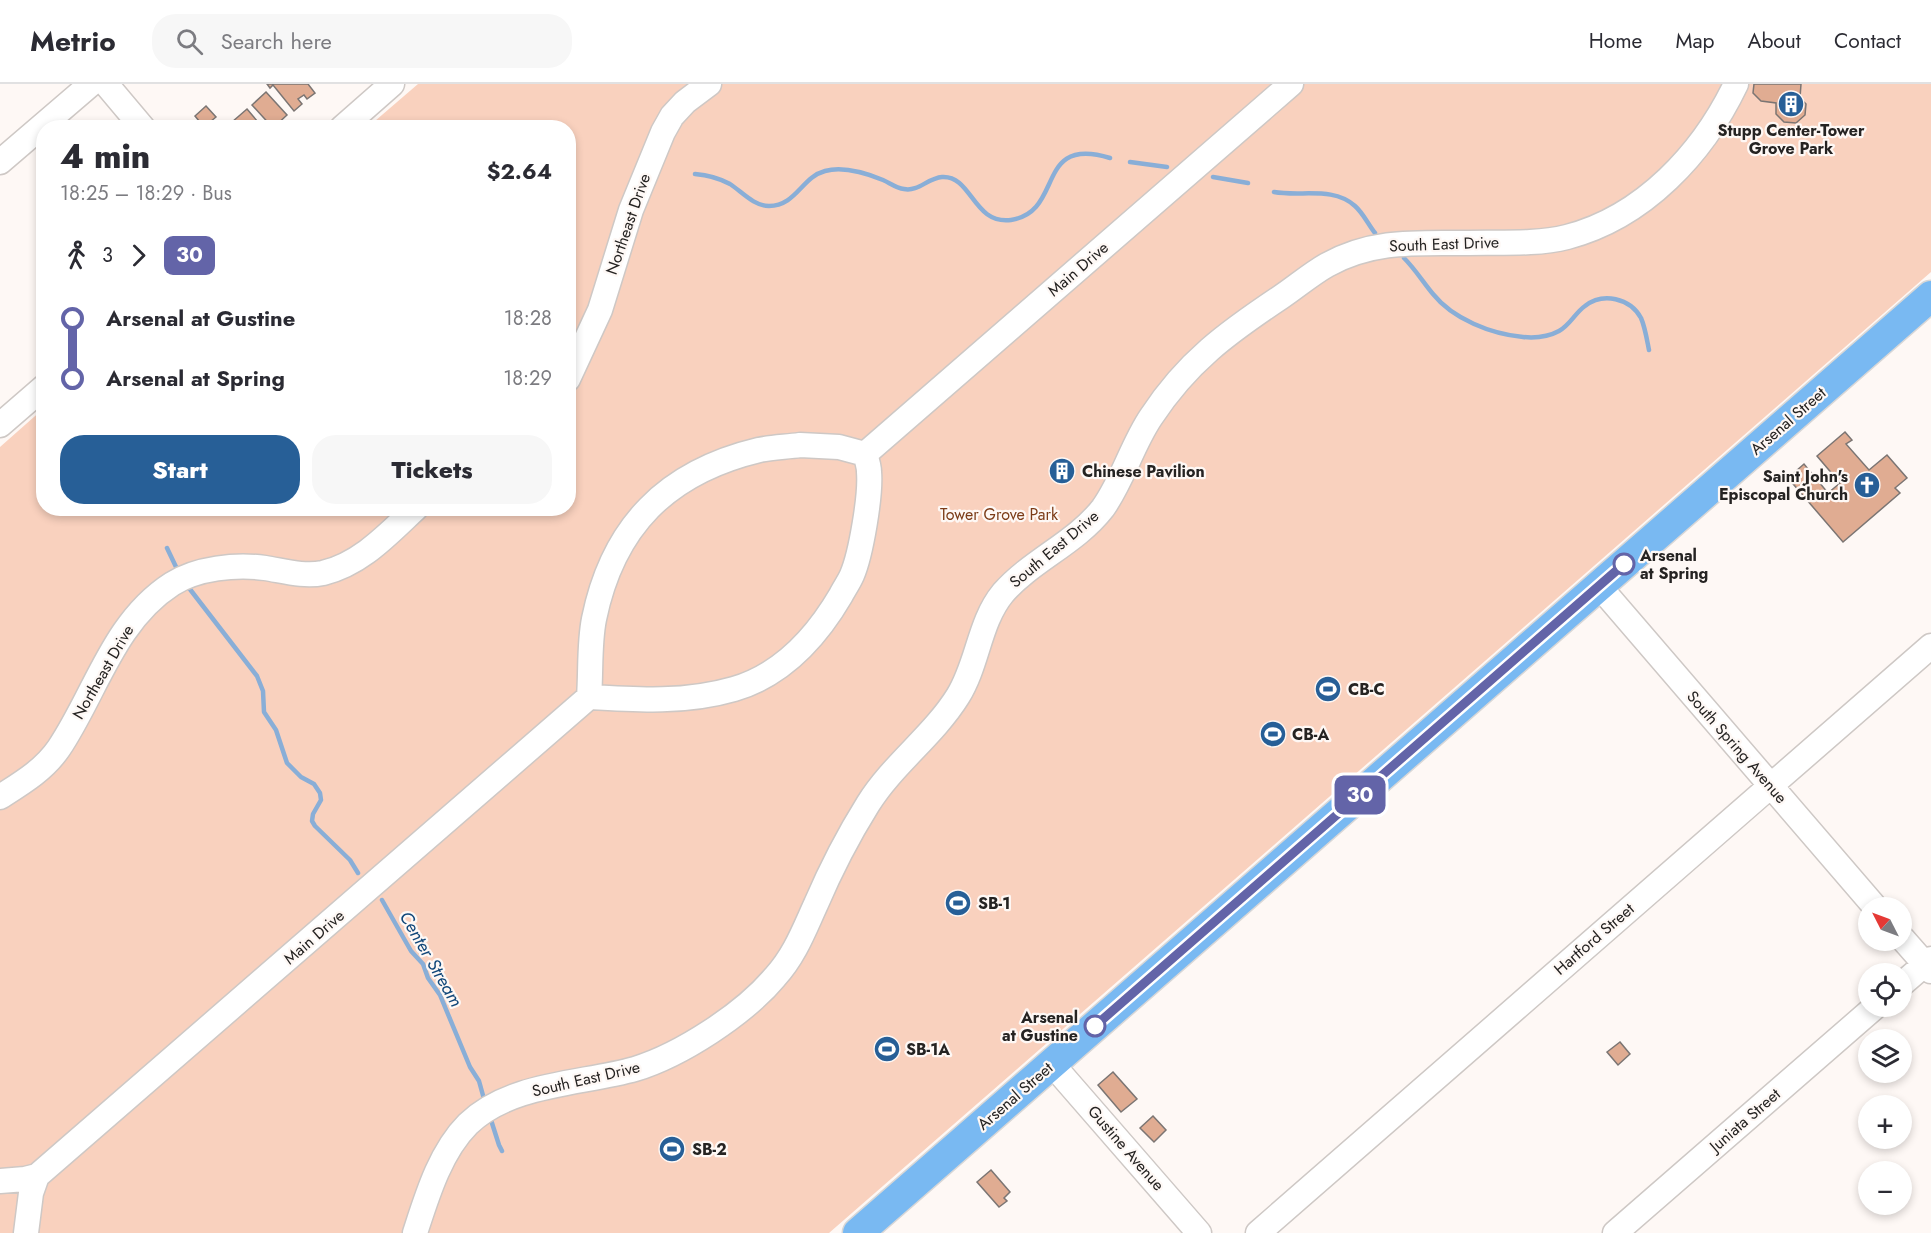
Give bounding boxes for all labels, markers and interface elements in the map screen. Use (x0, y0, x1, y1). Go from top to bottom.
search box (152, 14, 572, 68)
text: Metrio (30, 21, 116, 62)
icon: search (173, 25, 206, 58)
text: Search here (221, 25, 332, 57)
text: Home (1589, 26, 1642, 56)
text: Map (1675, 26, 1715, 56)
text: About (1748, 26, 1801, 56)
text: Contact (1834, 26, 1901, 56)
building icon: Stupp Center-Tower Grove Park (1776, 89, 1806, 119)
place label: Stupp Center-Tower Grove Park (1717, 119, 1865, 160)
text: 4 min (60, 133, 150, 180)
text: $2.64 (487, 155, 552, 187)
street label: Northeast Drive (600, 170, 656, 278)
text: 18:25 – 18:29 · Bus (60, 179, 232, 208)
street label: South East Drive (1389, 231, 1499, 257)
street label: Main Drive (1043, 236, 1113, 302)
icon: walk (60, 239, 93, 272)
icon: forward (122, 239, 155, 272)
text: 30 (176, 240, 203, 270)
text: 3 (102, 241, 113, 270)
text: Arsenal at Gustine (106, 302, 295, 334)
text: 18:28 (504, 304, 552, 333)
text: Arsenal at Spring (106, 362, 285, 394)
text: 18:29 (503, 364, 552, 393)
street label: Arsenal Street (1745, 382, 1831, 460)
button: Start (60, 435, 300, 504)
button: Tickets (312, 435, 552, 504)
building icon: Chinese Pavilion (1047, 456, 1077, 486)
place label: Chinese Pavilion (1082, 460, 1205, 483)
place label: Saint John's Episcopal Church (1719, 465, 1848, 506)
church icon: Saint John's Episcopal Church (1852, 470, 1882, 500)
park label: Tower Grove Park (940, 503, 1059, 526)
street label: South East Drive (1004, 505, 1104, 593)
place label: Arsenal at Spring (1639, 544, 1708, 585)
marker: Arsenal at Spring (1613, 553, 1635, 575)
street label: Northeast Drive (67, 621, 139, 723)
sports icon: CB-C (1313, 674, 1343, 704)
place label: CB-C (1348, 678, 1385, 701)
street label: South Spring Avenue (1682, 686, 1792, 808)
sports icon: CB-A (1258, 719, 1288, 749)
place label: CB-A (1292, 723, 1329, 746)
line badge: 30 (1333, 776, 1387, 814)
text: 30 (1347, 780, 1373, 810)
sports icon: SB-1 (943, 888, 973, 918)
place label: SB-1 (978, 892, 1010, 915)
north arrow (1858, 897, 1912, 951)
map controls (1858, 897, 1912, 1215)
street label: Hartford Street (1549, 898, 1639, 980)
street label: Main Drive (279, 904, 349, 970)
water label: Center Stream (393, 906, 469, 1012)
button: locate (1858, 963, 1912, 1017)
place label: Arsenal at Gustine (1002, 1006, 1078, 1047)
marker: Arsenal at Gustine (1084, 1015, 1106, 1037)
button: layers (1858, 1029, 1912, 1083)
sports icon: SB-1A (872, 1034, 902, 1064)
place label: SB-1A (906, 1038, 950, 1061)
street label: South East Drive (530, 1055, 642, 1103)
street label: Arsenal Street (972, 1057, 1058, 1135)
street label: Juniata Street (1703, 1083, 1785, 1159)
button: + (1858, 1095, 1912, 1149)
street label: Gustine Avenue (1082, 1100, 1170, 1196)
sports icon: SB-2 (657, 1134, 687, 1164)
place label: SB-2 (692, 1138, 727, 1161)
button: − (1858, 1161, 1912, 1215)

